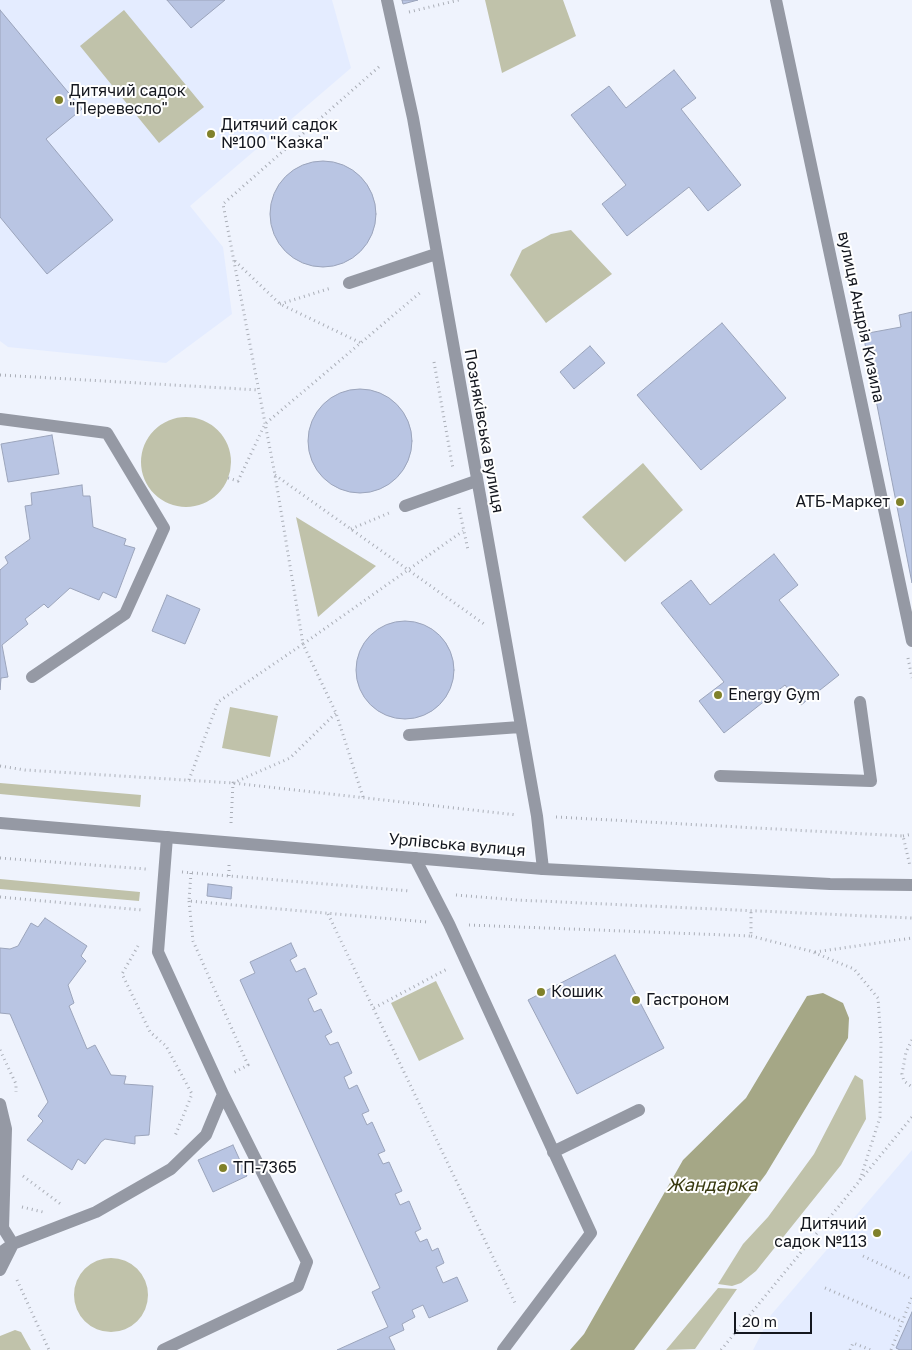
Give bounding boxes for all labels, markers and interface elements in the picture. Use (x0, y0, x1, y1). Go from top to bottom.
place label: Дитячий садок "Перевесло" (69, 81, 186, 119)
marker: Дитячий садок "Перевесло" (53, 94, 65, 106)
place label: Дитячий садок №100 "Казка" (221, 115, 338, 153)
marker: Дитячий садок №100 "Казка" (205, 128, 217, 140)
street label: вулиця Андрія Кизила (833, 230, 889, 404)
street label: Позняківська вулиця (460, 347, 508, 515)
place label: АТБ-Маркет (795, 492, 890, 512)
marker: АТБ-Маркет (894, 496, 906, 508)
place label: Energy Gym (728, 685, 820, 705)
marker: Energy Gym (712, 689, 724, 701)
street label: Урлівська вулиця (388, 829, 526, 861)
place label: Кошик (551, 982, 603, 1002)
marker: Кошик (535, 986, 547, 998)
place label: Гастроном (646, 990, 729, 1010)
marker: Гастроном (630, 994, 642, 1006)
place label: ТП-7365 (233, 1158, 297, 1178)
marker: ТП-7365 (217, 1162, 229, 1174)
water label: Жандарка (667, 1174, 757, 1196)
place label: Дитячий садок №113 (774, 1214, 867, 1252)
marker: Дитячий садок №113 (871, 1227, 883, 1239)
scale bar (737, 1302, 814, 1334)
text: 20 m (742, 1312, 777, 1330)

